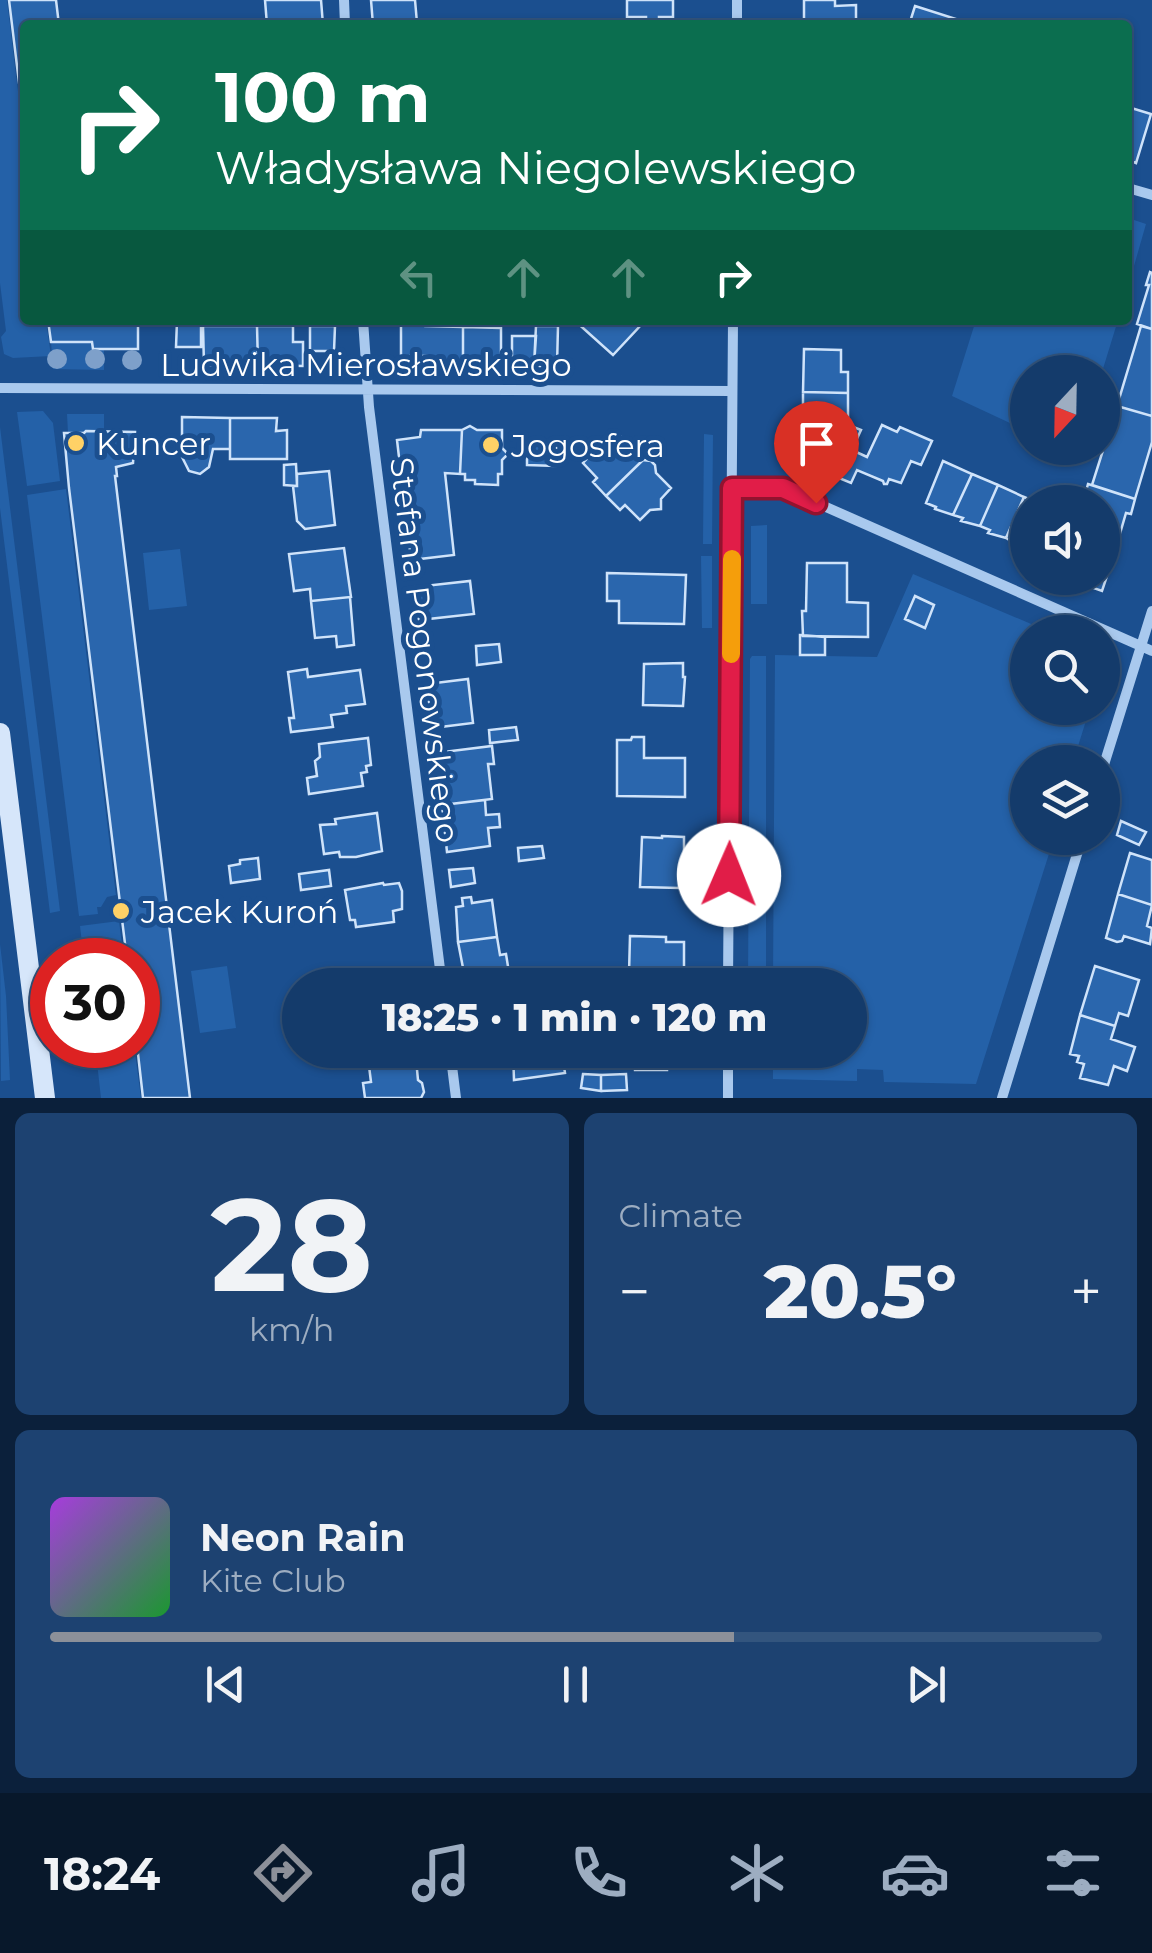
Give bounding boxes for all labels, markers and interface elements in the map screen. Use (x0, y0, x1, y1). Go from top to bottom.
text: 100 m (215, 54, 431, 140)
icon: right (50, 60, 180, 190)
text: Władysława Niegolewskiego (215, 140, 856, 195)
icon: left (391, 250, 446, 305)
icon: ahead (496, 250, 551, 305)
icon: ahead (601, 250, 656, 305)
icon: right (706, 250, 761, 305)
street label: Ludwika Mierosławskiego (160, 345, 572, 384)
north arrow (1010, 355, 1120, 465)
map controls (1010, 355, 1120, 855)
pin (774, 401, 859, 504)
icon: arrive (789, 416, 844, 471)
place label: Kuncer (96, 424, 211, 463)
place label: Jogosfera (510, 426, 665, 465)
marker: Kuncer (65, 432, 87, 454)
marker: Jogosfera (480, 434, 502, 456)
street label: Stefana Pogonowskiego (382, 455, 468, 845)
button: sound (1010, 485, 1120, 595)
button: search (1010, 615, 1120, 725)
button: layers (1010, 745, 1120, 855)
position arrow (677, 823, 781, 927)
place label: Jacek Kuroń (140, 892, 338, 931)
marker: Jacek Kuroń (110, 900, 132, 922)
speed limit sign: 30 (30, 938, 160, 1068)
text: 18:25 · 1 min · 120 m (382, 994, 767, 1041)
text: 28 (210, 1165, 373, 1324)
text: Climate (619, 1196, 743, 1235)
text: 20.5° (764, 1245, 957, 1337)
text: − (619, 1258, 650, 1325)
text: + (1070, 1258, 1102, 1325)
text: km/h (249, 1310, 334, 1349)
text: Neon Rain (200, 1514, 405, 1561)
text: Kite Club (200, 1561, 346, 1600)
icon: previous (198, 1657, 253, 1712)
icon: pause (548, 1657, 603, 1712)
icon: next (899, 1657, 954, 1712)
icon: directions (248, 1838, 318, 1908)
icon: music (406, 1838, 476, 1908)
icon: phone (564, 1838, 634, 1908)
icon: climate (722, 1838, 792, 1908)
icon: car (880, 1838, 950, 1908)
icon: filters (1038, 1838, 1108, 1908)
text: 18:24 (44, 1846, 160, 1901)

